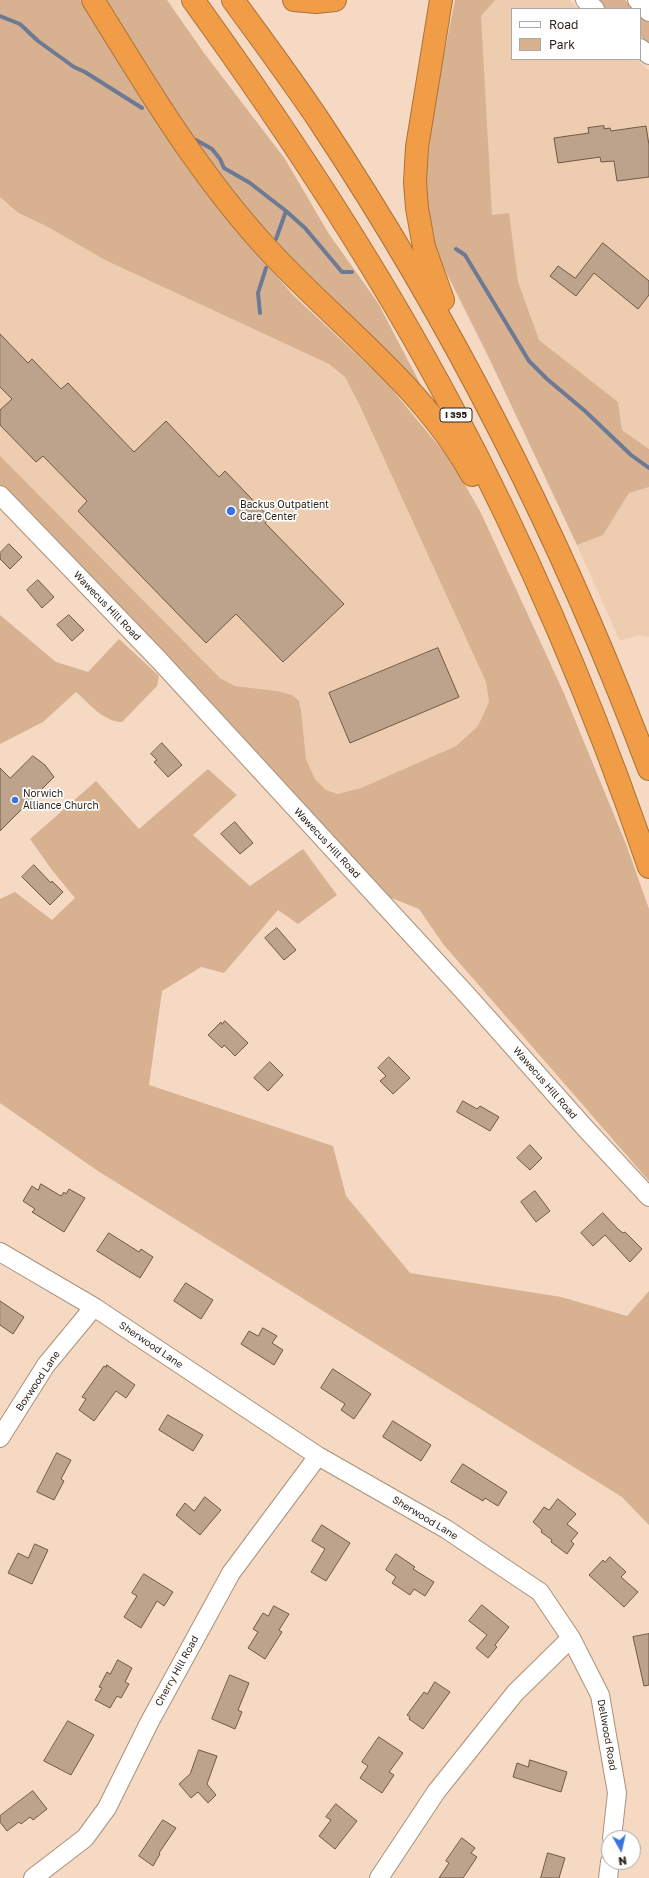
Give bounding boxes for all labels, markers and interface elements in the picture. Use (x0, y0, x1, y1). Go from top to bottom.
legend (511, 8, 641, 60)
text: Road (549, 17, 578, 32)
text: Park (549, 37, 575, 52)
road number: I 395 (440, 408, 472, 422)
place label: Backus Outpatient Care Center (240, 499, 329, 522)
marker: Backus Outpatient Care Center (225, 505, 237, 517)
street label: Wawecus Hill Road (71, 569, 143, 643)
place label: Norwich Alliance Church (23, 788, 99, 812)
marker: Norwich Alliance Church (10, 795, 20, 805)
street label: Wawecus Hill Road (291, 805, 363, 881)
street label: Wawecus Hill Road (510, 1045, 580, 1121)
street label: Sherwood Lane (117, 1319, 185, 1371)
street label: Boxwood Lane (13, 1349, 63, 1413)
street label: Sherwood Lane (390, 1494, 460, 1542)
street label: Cherry Hill Road (153, 1634, 201, 1708)
street label: Dellwood Road (595, 1698, 619, 1772)
north arrow (601, 1830, 641, 1870)
text: N (618, 1854, 628, 1868)

